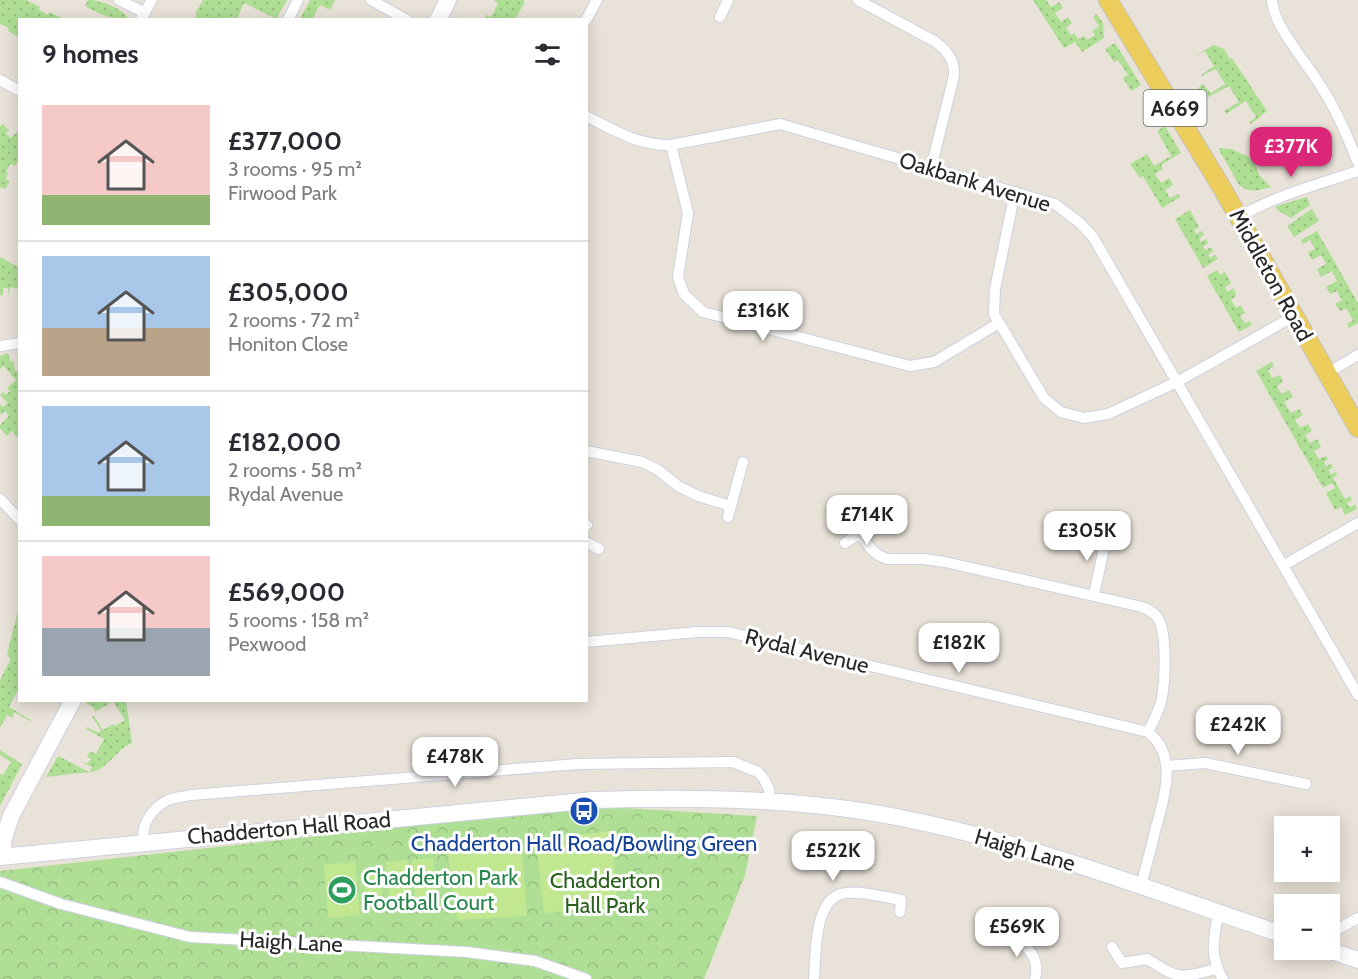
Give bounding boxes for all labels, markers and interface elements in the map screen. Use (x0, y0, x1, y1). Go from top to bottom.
text: 9 homes (42, 38, 139, 70)
icon: filters (531, 38, 564, 71)
road number: A669 (1144, 90, 1206, 126)
text: £377,000 (228, 125, 342, 157)
pin: £377K (1249, 127, 1333, 178)
icon: home (90, 129, 162, 201)
text: £377K (1264, 134, 1318, 158)
street label: Oakbank Avenue (896, 146, 1054, 218)
text: 3 rooms · 95 m² (228, 157, 362, 181)
text: Firwood Park (228, 181, 337, 205)
street label: Middleton Road (1223, 204, 1319, 346)
text: £305,000 (228, 276, 349, 308)
icon: home (90, 280, 162, 352)
pin: £316K (721, 291, 805, 342)
text: £316K (737, 298, 789, 322)
text: 2 rooms · 72 m² (228, 308, 360, 332)
text: Honiton Close (228, 332, 348, 356)
text: £182,000 (228, 426, 341, 458)
icon: home (90, 430, 162, 502)
text: 2 rooms · 58 m² (228, 458, 362, 482)
text: Rydal Avenue (228, 482, 343, 506)
pin: £714K (825, 495, 909, 546)
text: £714K (841, 502, 893, 526)
pin: £305K (1045, 511, 1129, 562)
text: £305K (1058, 518, 1116, 542)
text: £569,000 (228, 576, 345, 608)
icon: home (90, 580, 162, 652)
text: 5 rooms · 158 m² (228, 608, 369, 632)
street label: Rydal Avenue (742, 623, 872, 679)
pin: £182K (917, 623, 1001, 674)
text: £182K (933, 630, 985, 654)
text: Pexwood (228, 632, 306, 656)
pin: £242K (1196, 705, 1280, 756)
text: £242K (1210, 712, 1266, 736)
pin: £478K (413, 737, 497, 788)
text: £478K (426, 744, 484, 768)
bus stop icon: Chadderton Hall Road/Bowling Green (568, 795, 600, 827)
street label: Chadderton Hall Road (186, 806, 392, 850)
map controls (1274, 816, 1340, 960)
button: + (1274, 816, 1340, 882)
street label: Haigh Lane (972, 823, 1078, 877)
place label: Chadderton Hall Road/Bowling Green (411, 830, 757, 857)
pin: £522K (791, 831, 875, 882)
text: £522K (806, 838, 860, 862)
place label: Chadderton Park Football Court (363, 864, 518, 916)
park label: Chadderton Hall Park (550, 867, 660, 919)
sports icon: Chadderton Park Football Court (326, 874, 358, 906)
button: − (1274, 894, 1340, 960)
pin: £569K (975, 907, 1059, 958)
text: £569K (989, 914, 1045, 938)
street label: Haigh Lane (239, 926, 343, 958)

